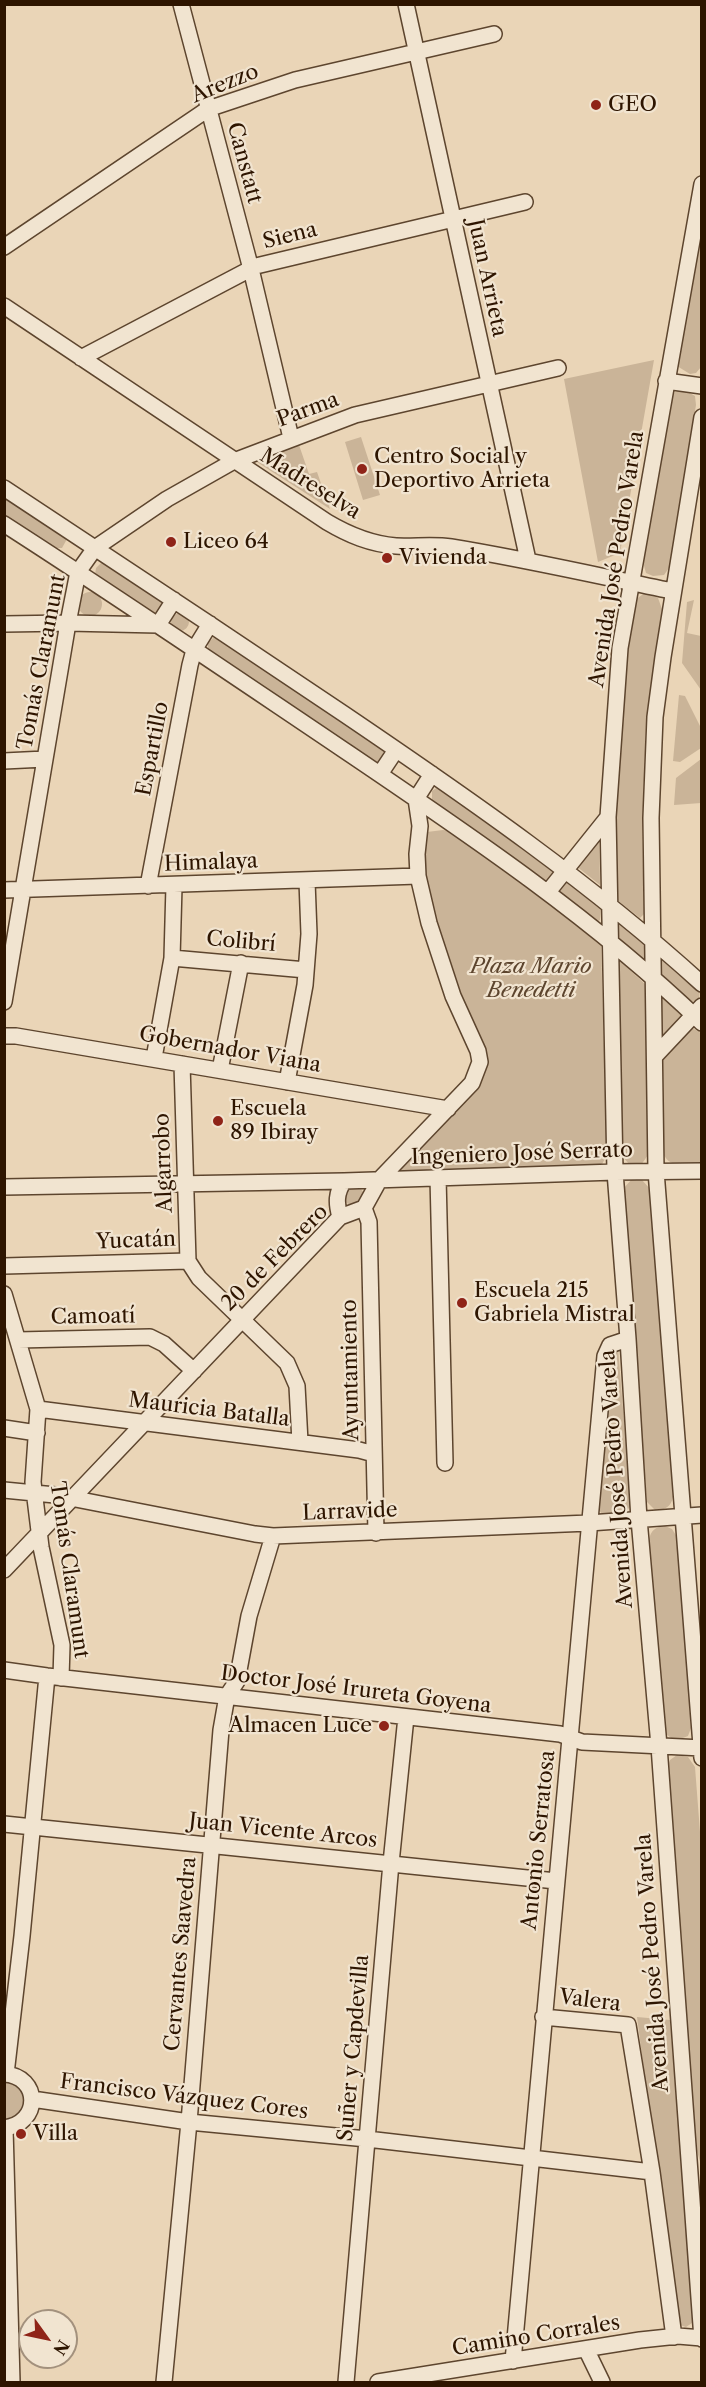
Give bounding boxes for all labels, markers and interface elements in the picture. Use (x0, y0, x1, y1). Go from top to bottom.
street label: Arezzo (188, 59, 262, 109)
place label: GEO (608, 92, 657, 118)
marker: GEO (589, 98, 603, 112)
street label: Canstatt (221, 120, 267, 206)
street label: Siena (260, 217, 320, 255)
street label: Juan Arrieta (462, 217, 512, 339)
street label: Parma (274, 387, 342, 433)
street label: Avenida José Pedro Varela (584, 429, 650, 689)
street label: Madreselva (255, 443, 365, 525)
place label: Centro Social y Deportivo Arrieta (374, 444, 550, 494)
marker: Centro Social y Deportivo Arrieta (355, 462, 369, 476)
place label: Liceo 64 (183, 529, 269, 555)
marker: Liceo 64 (164, 535, 178, 549)
place label: Vivienda (399, 545, 487, 571)
marker: Vivienda (380, 551, 394, 565)
street label: Tomás Claramunt (13, 572, 71, 752)
street label: Espartillo (132, 700, 174, 798)
street label: Himalaya (164, 849, 258, 877)
street label: Colibrí (205, 926, 277, 958)
park label: Plaza Mario Benedetti (470, 954, 592, 1004)
street label: Gobernador Viana (137, 1022, 323, 1078)
place label: Escuela 89 Ibiray (230, 1096, 318, 1146)
street label: Algarrobo (150, 1113, 178, 1213)
marker: Escuela 89 Ibiray (211, 1114, 225, 1128)
street label: Ingeniero José Serrato (411, 1138, 633, 1170)
street label: 20 de Febrero (217, 1200, 333, 1316)
street label: Yucatán (96, 1227, 176, 1255)
place label: Escuela 215 Gabriela Mistral (474, 1278, 635, 1328)
marker: Escuela 215 Gabriela Mistral (455, 1296, 469, 1310)
street label: Ayuntamiento (337, 1299, 365, 1441)
street label: Camoatí (50, 1304, 136, 1330)
street label: Avenida José Pedro Varela (595, 1349, 639, 1609)
street label: Mauricia Batalla (127, 1388, 291, 1432)
street label: Tomás Claramunt (44, 1480, 94, 1660)
street label: Larravide (302, 1498, 398, 1526)
street label: Doctor José Irureta Goyena (219, 1661, 493, 1719)
place label: Almacen Luce (229, 1713, 372, 1739)
marker: Almacen Luce (377, 1719, 391, 1733)
street label: Antonio Serratosa (517, 1749, 561, 1931)
street label: Juan Vicente Arcos (187, 1809, 379, 1853)
street label: Avenida José Pedro Varela (631, 1833, 675, 2093)
street label: Cervantes Saavedra (160, 1856, 202, 2052)
street label: Suñer y Capdevilla (333, 1953, 375, 2143)
street label: Valera (558, 1985, 622, 2017)
street label: Francisco Vázquez Cores (58, 2069, 310, 2125)
place label: Villa (33, 2121, 78, 2147)
marker: Villa (14, 2127, 28, 2141)
north arrow (18, 2309, 78, 2369)
street label: Camino Corrales (450, 2310, 622, 2362)
text: N (49, 2336, 74, 2359)

